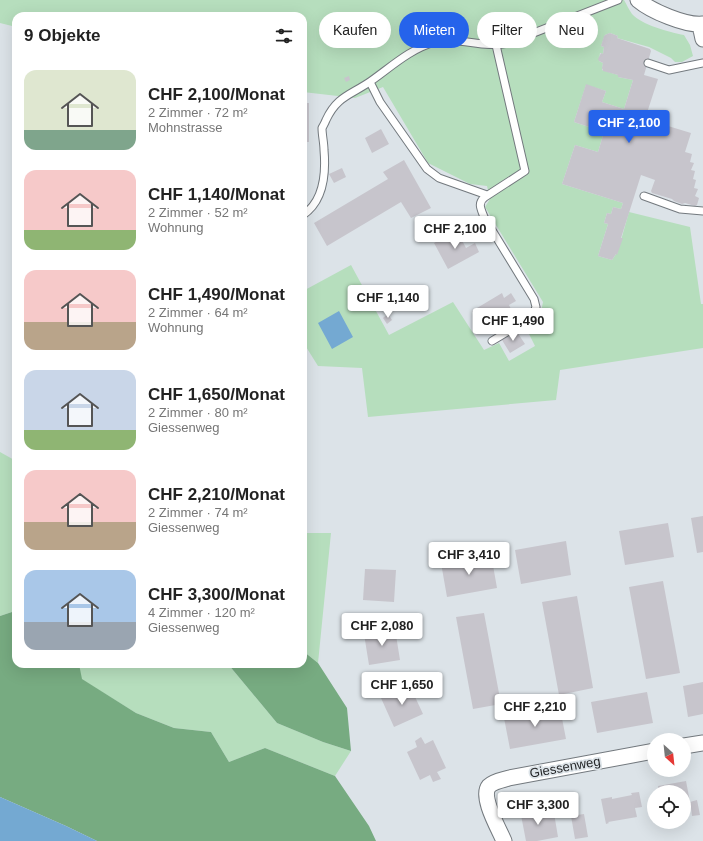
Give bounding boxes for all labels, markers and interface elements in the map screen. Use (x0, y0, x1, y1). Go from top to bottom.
chip: Kaufen (319, 12, 391, 48)
chip: Mieten (399, 12, 469, 48)
chip: Filter (477, 12, 537, 48)
chip: Neu (545, 12, 598, 48)
icon: filters (273, 25, 295, 47)
text: 9 Objekte (24, 26, 101, 45)
text: CHF 2,100/Monat (148, 85, 285, 104)
icon: home (56, 86, 104, 134)
text: 2 Zimmer · 72 m² (148, 105, 248, 120)
pin: CHF 2,100 (583, 110, 675, 144)
text: CHF 2,100 (598, 115, 660, 130)
text: Mohnstrasse (148, 120, 222, 135)
text: CHF 1,140/Monat (148, 185, 285, 204)
icon: home (56, 186, 104, 234)
text: 2 Zimmer · 52 m² (148, 205, 248, 220)
pin: CHF 2,100 (409, 216, 501, 250)
text: Wohnung (148, 220, 203, 235)
text: CHF 2,100 (424, 221, 486, 236)
text: CHF 1,490/Monat (148, 285, 285, 304)
pin: CHF 1,140 (342, 285, 434, 319)
icon: home (56, 286, 104, 334)
text: CHF 1,140 (357, 290, 419, 305)
text: 2 Zimmer · 64 m² (148, 305, 248, 320)
pin: CHF 1,490 (467, 308, 559, 342)
text: CHF 1,490 (482, 313, 544, 328)
text: Wohnung (148, 320, 203, 335)
text: CHF 1,650/Monat (148, 385, 285, 404)
icon: home (56, 386, 104, 434)
text: 2 Zimmer · 80 m² (148, 405, 248, 420)
text: Giessenweg (148, 420, 220, 435)
text: CHF 2,210/Monat (148, 485, 285, 504)
icon: home (56, 486, 104, 534)
text: 2 Zimmer · 74 m² (148, 505, 248, 520)
text: Giessenweg (148, 520, 220, 535)
pin: CHF 3,410 (423, 542, 515, 576)
text: CHF 3,410 (438, 547, 500, 562)
text: CHF 3,300/Monat (148, 585, 285, 604)
icon: home (56, 586, 104, 634)
text: 4 Zimmer · 120 m² (148, 605, 255, 620)
pin: CHF 2,080 (336, 613, 428, 647)
text: CHF 2,080 (351, 618, 413, 633)
text: Giessenweg (148, 620, 220, 635)
pin: CHF 1,650 (356, 672, 448, 706)
text: CHF 1,650 (371, 677, 433, 692)
pin: CHF 2,210 (489, 694, 581, 728)
text: CHF 2,210 (504, 699, 566, 714)
north arrow (647, 733, 691, 777)
map controls (647, 733, 691, 829)
street label: Giessenweg (528, 753, 602, 781)
button: locate (647, 785, 691, 829)
pin: CHF 3,300 (492, 792, 584, 826)
text: CHF 3,300 (507, 797, 569, 812)

